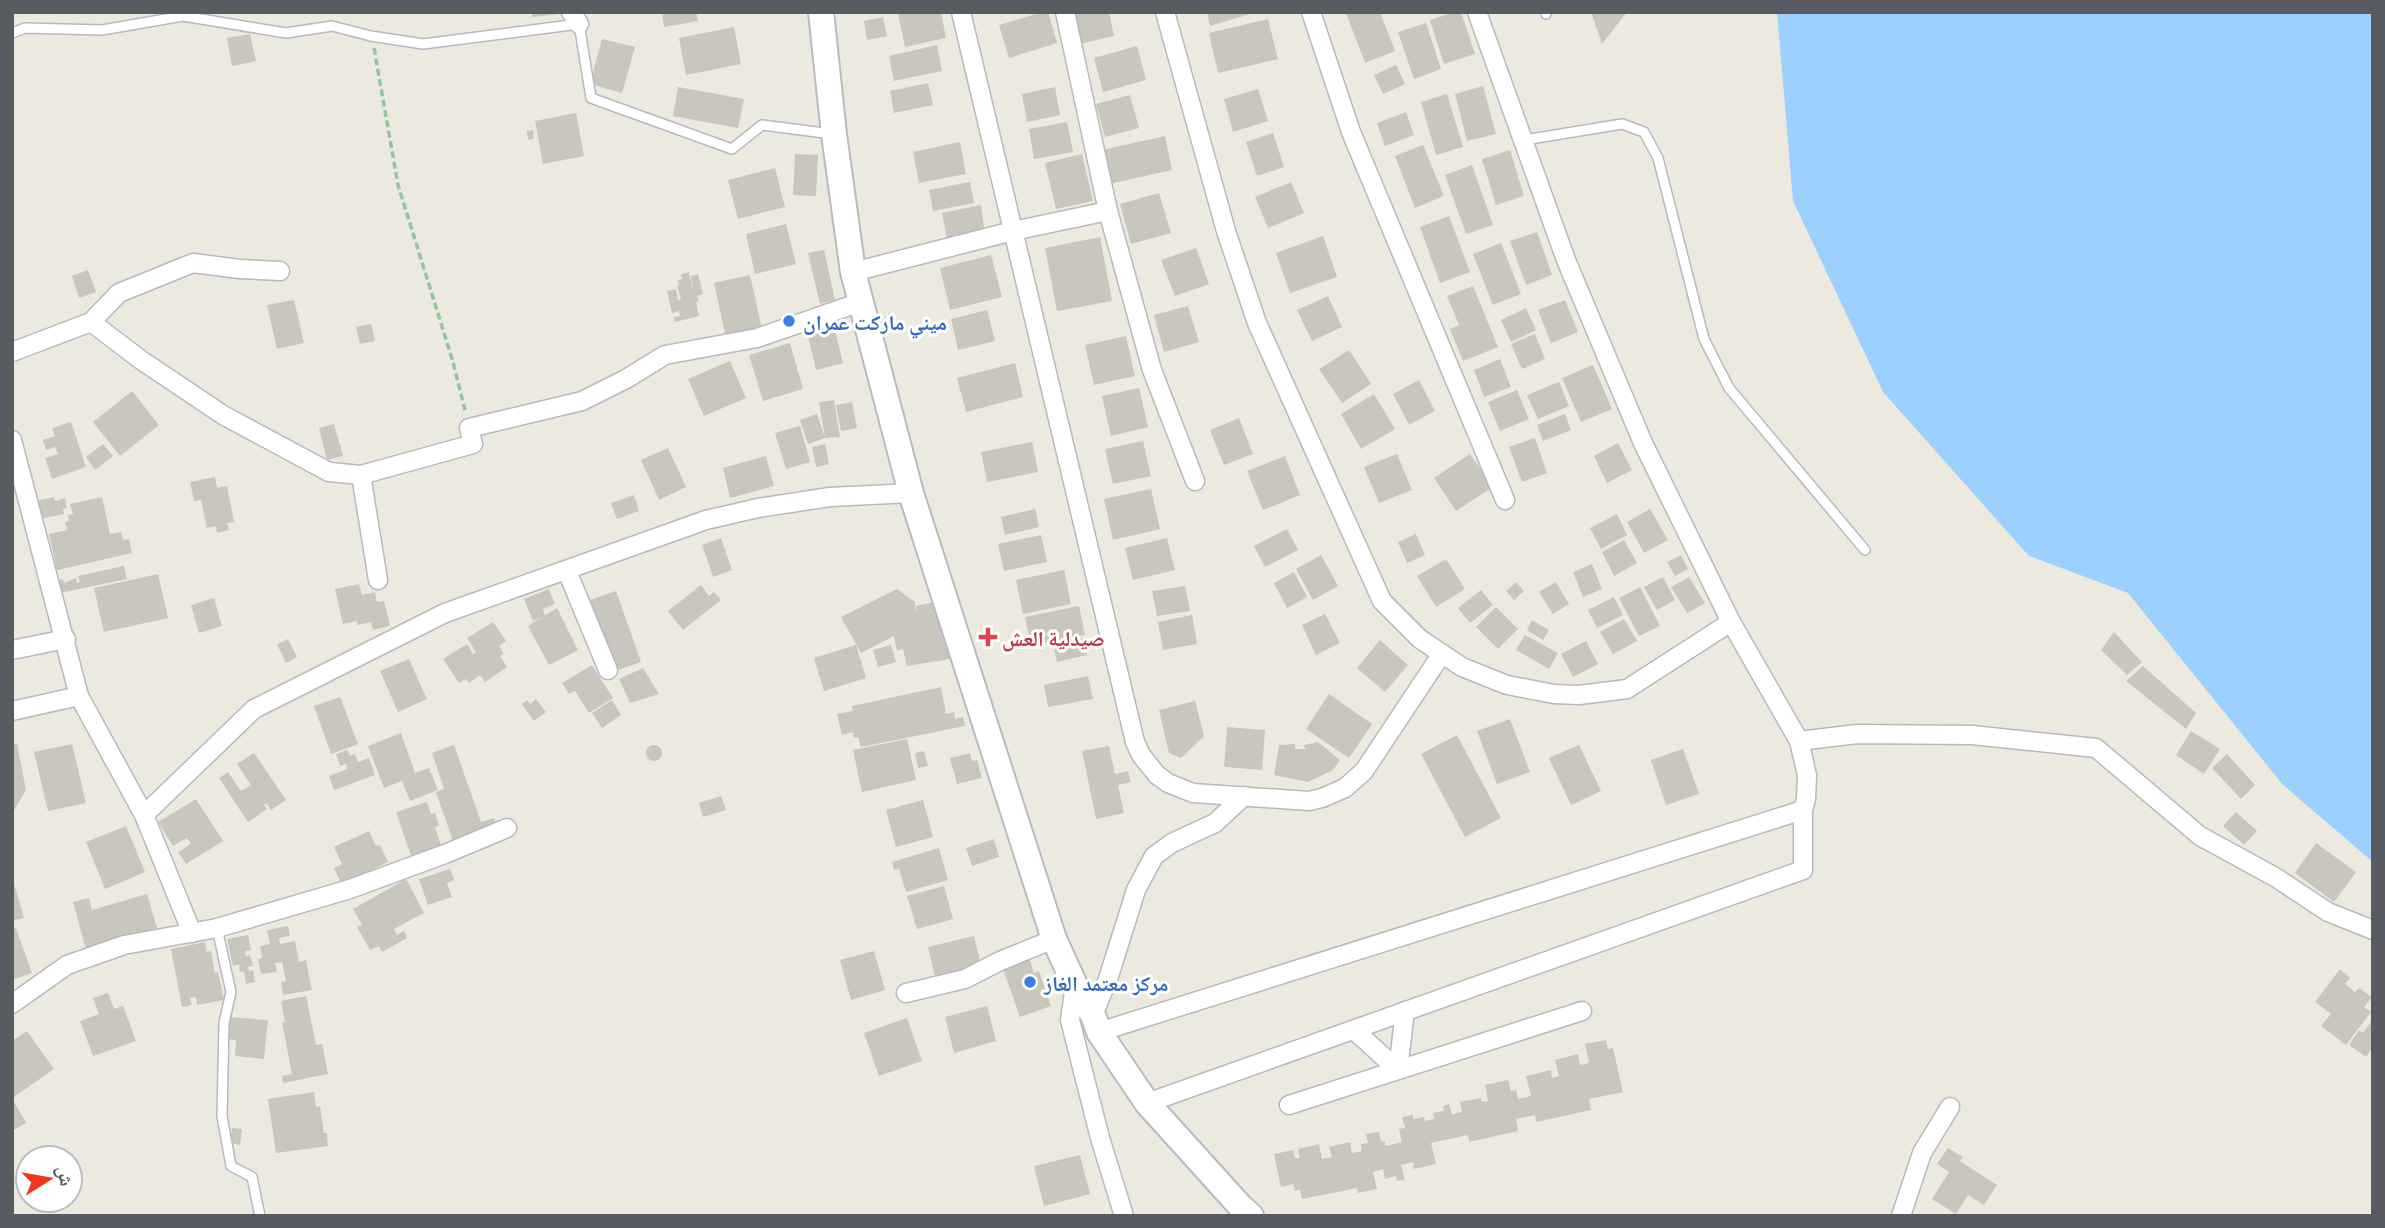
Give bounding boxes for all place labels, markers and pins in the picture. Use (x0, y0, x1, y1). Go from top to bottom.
place label: ميني ماركت عمران (803, 309, 947, 339)
marker: ميني ماركت عمران (781, 313, 797, 329)
place label: صيدلية العش (1002, 625, 1105, 652)
marker: صيدلية العش (980, 629, 996, 645)
place label: مركز معتمد الغاز (1043, 970, 1169, 996)
marker: مركز معتمد الغاز (1022, 974, 1038, 990)

